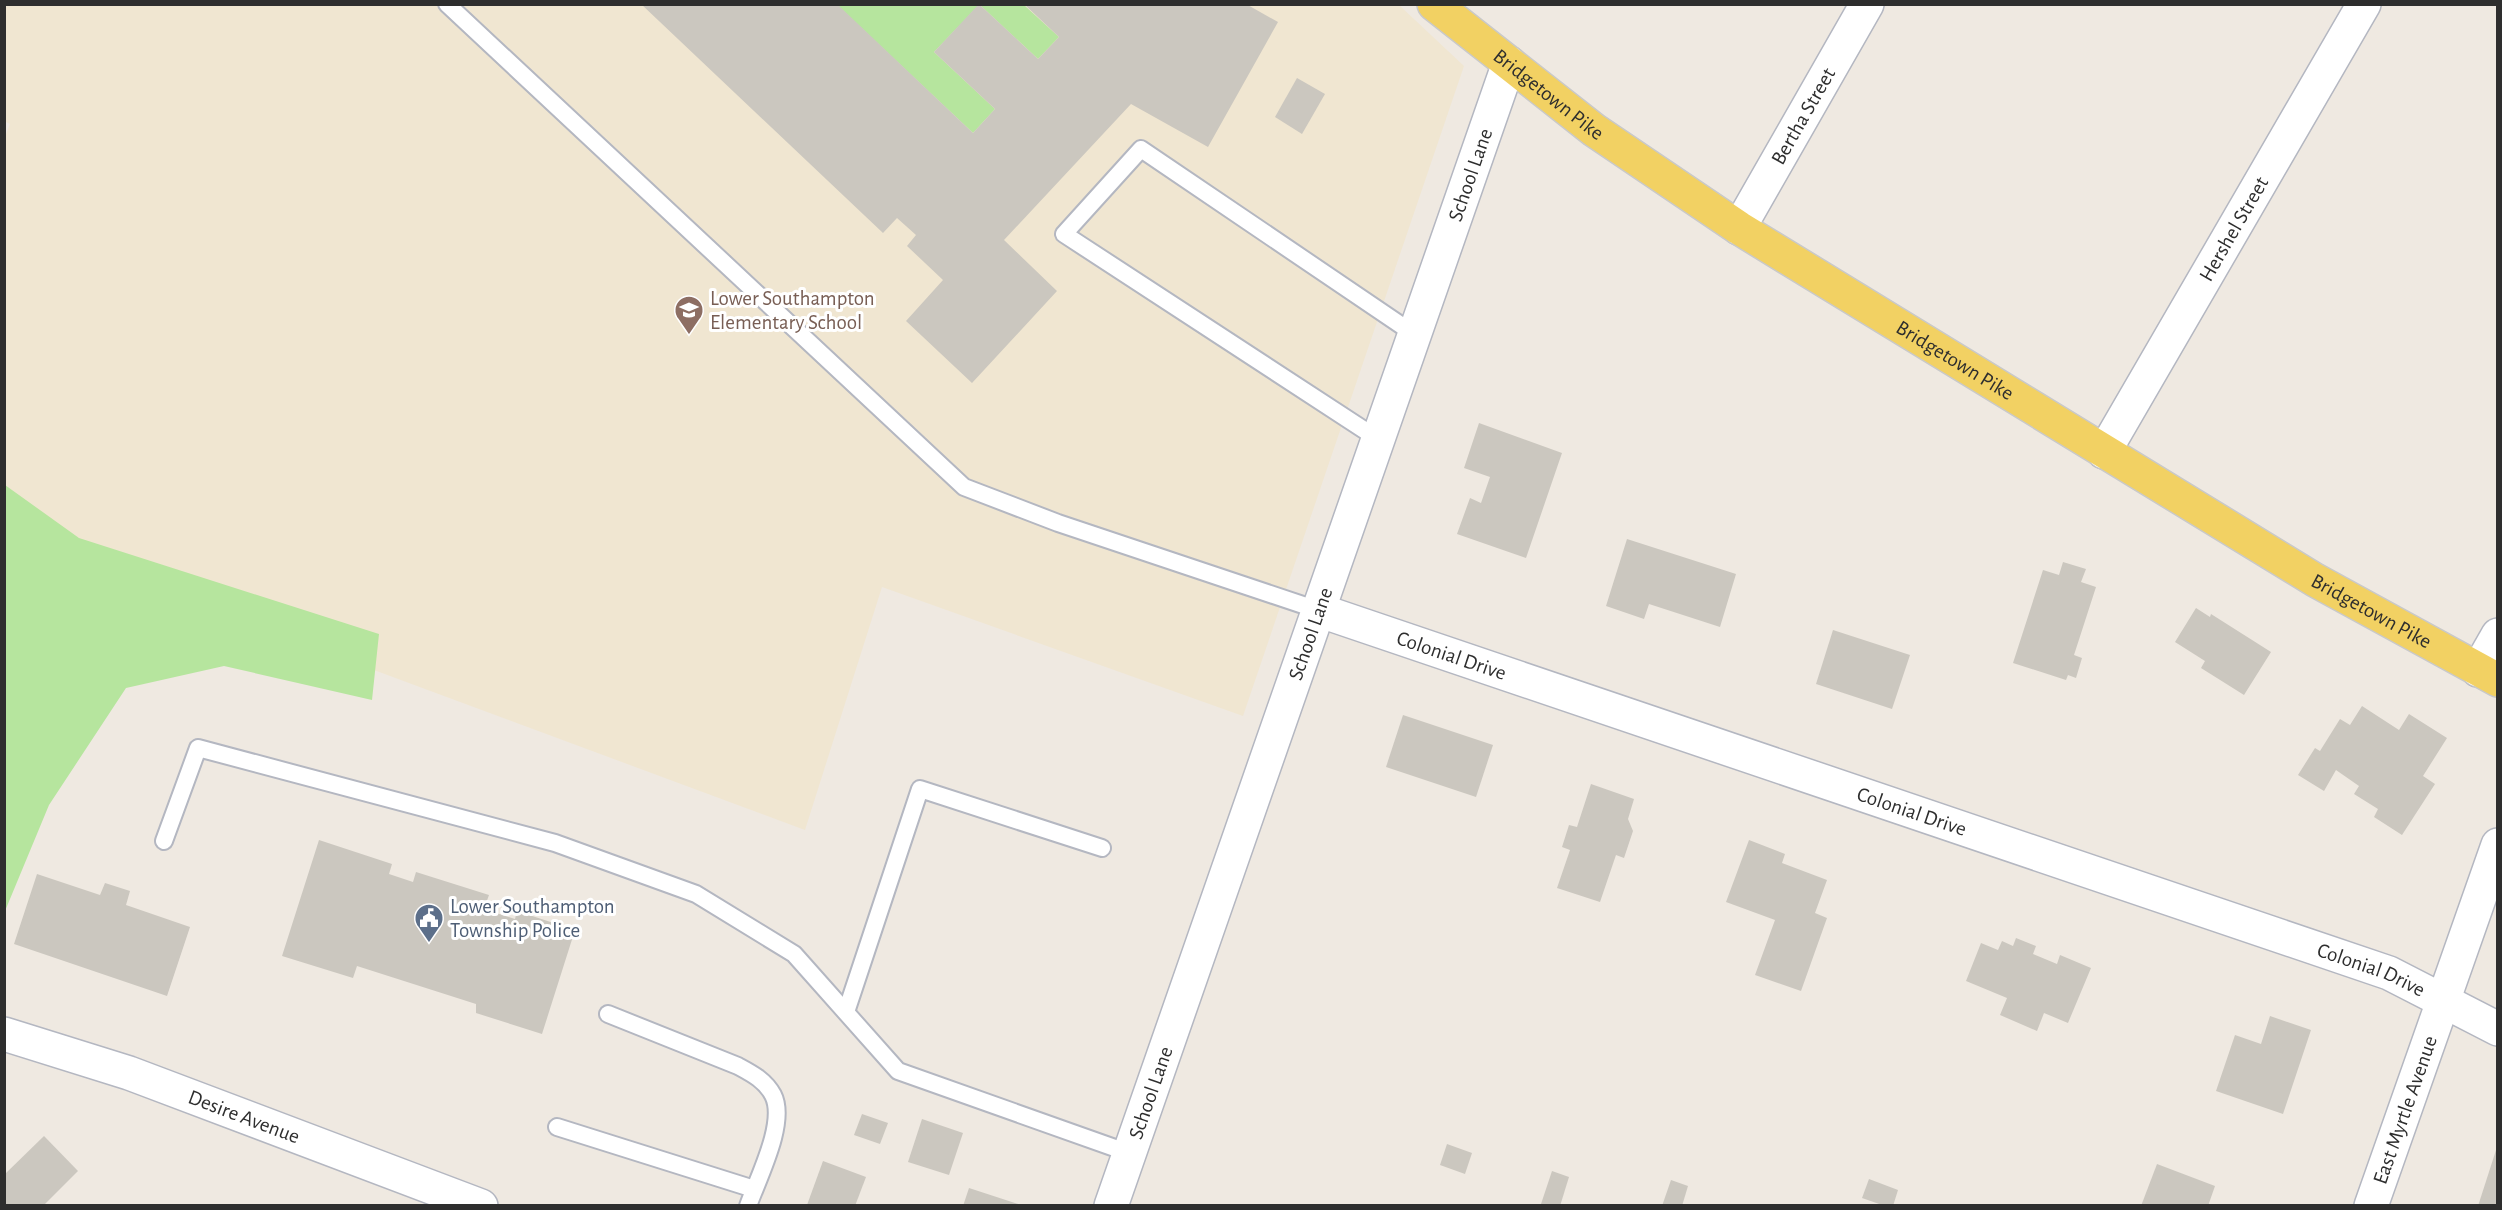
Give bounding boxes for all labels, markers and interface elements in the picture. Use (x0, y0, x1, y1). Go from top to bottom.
street label: Bridgetown Pike (1489, 45, 1607, 144)
street label: Bertha Street (1768, 64, 1839, 168)
street label: School Lane (1445, 126, 1496, 224)
street label: Hershel Street (2196, 173, 2273, 285)
place label: Lower Southampton Elementary School (710, 288, 875, 333)
school or university icon: Lower Southampton Elementary School (673, 294, 705, 336)
street label: Bridgetown Pike (1892, 317, 2017, 404)
street label: Bridgetown Pike (2308, 570, 2435, 653)
street label: School Lane (1285, 585, 1337, 683)
street label: Colonial Drive (1394, 627, 1509, 684)
street label: Colonial Drive (1854, 783, 1969, 840)
place label: Lower Southampton Township Police (450, 896, 615, 941)
public building icon: Lower Southampton Township Police (413, 902, 445, 944)
street label: Colonial Drive (2315, 939, 2428, 1001)
street label: East Myrtle Avenue (2370, 1033, 2441, 1187)
street label: School Lane (1125, 1044, 1177, 1142)
street label: Desire Avenue (185, 1086, 303, 1148)

